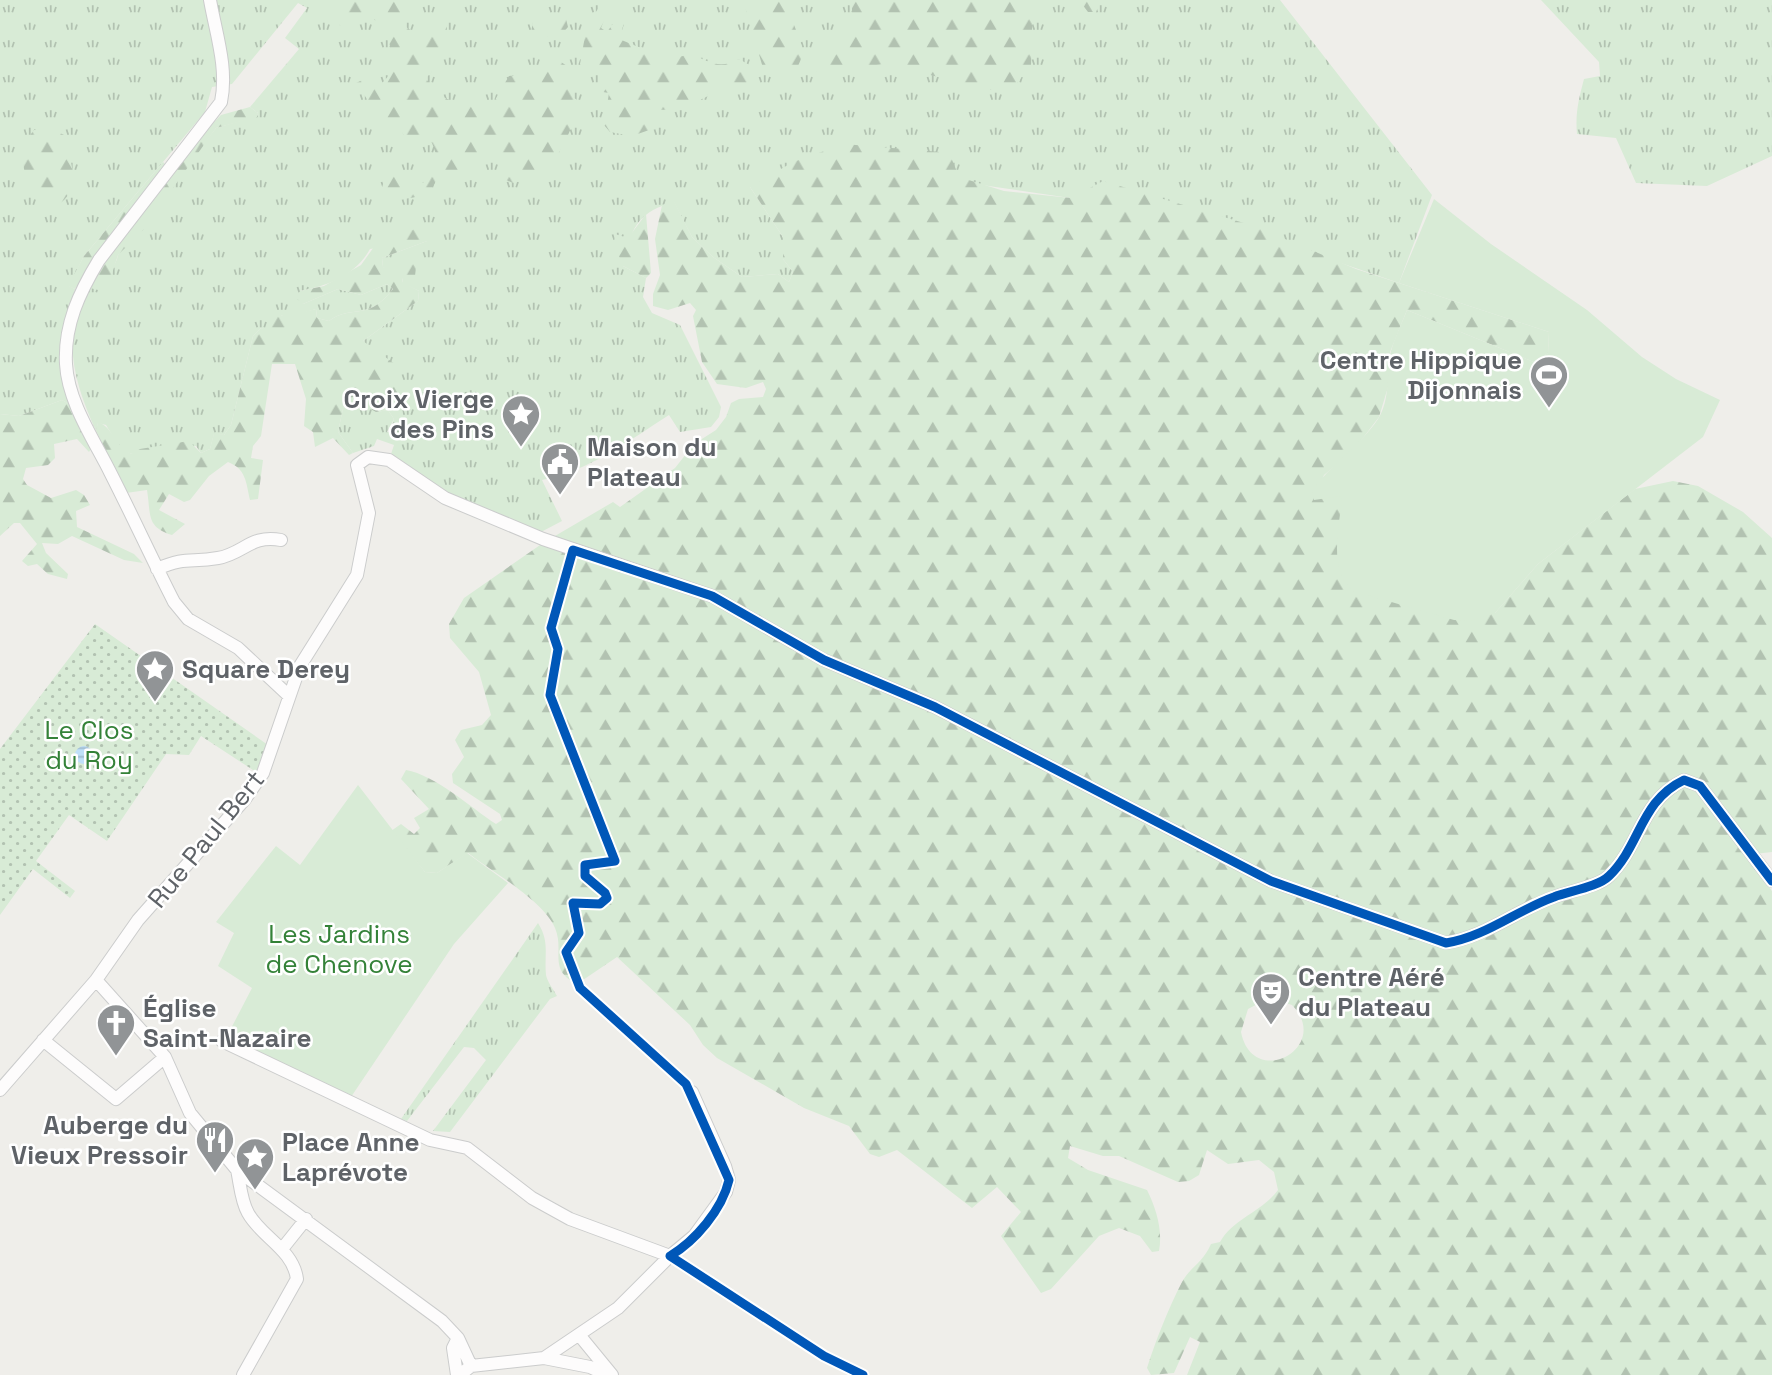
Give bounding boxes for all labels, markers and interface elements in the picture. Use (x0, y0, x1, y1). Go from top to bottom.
place label: Centre Hippique Dijonnais (1320, 343, 1522, 407)
sports icon: Centre Hippique Dijonnais (1528, 354, 1570, 409)
place label: Croix Vierge des Pins (344, 382, 494, 446)
place icon: Croix Vierge des Pins (500, 393, 542, 448)
place label: Maison du Plateau (587, 430, 717, 494)
public building icon: Maison du Plateau (539, 441, 581, 496)
place icon: Square Derey (134, 648, 176, 703)
place label: Square Derey (182, 652, 350, 686)
park label: Le Clos du Roy (44, 713, 134, 777)
street label: Rue Paul Bert (140, 763, 272, 915)
park label: Les Jardins de Chenove (265, 917, 413, 981)
place label: Centre Aéré du Plateau (1298, 960, 1445, 1024)
theatre icon: Centre Aéré du Plateau (1250, 971, 1292, 1026)
place label: Église Saint-Nazaire (143, 991, 312, 1055)
church icon: Église Saint-Nazaire (95, 1002, 137, 1057)
place label: Auberge du Vieux Pressoir (11, 1108, 188, 1172)
restaurant icon: Auberge du Vieux Pressoir (194, 1119, 236, 1174)
place label: Place Anne Laprévote (282, 1125, 419, 1189)
place icon: Place Anne Laprévote (234, 1136, 276, 1191)

